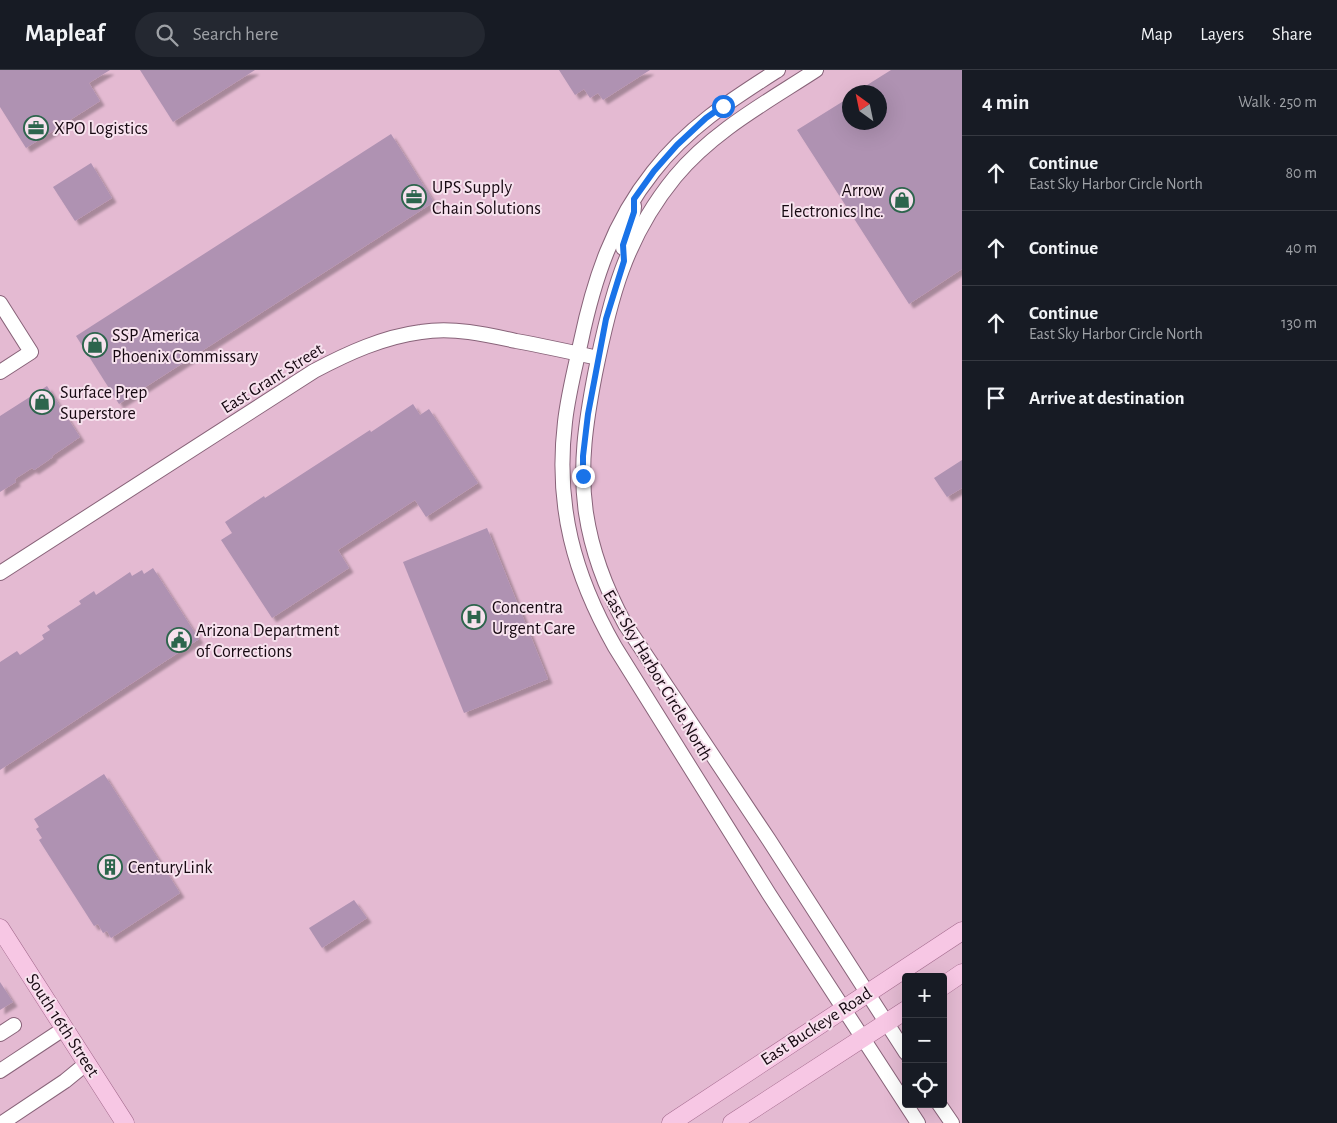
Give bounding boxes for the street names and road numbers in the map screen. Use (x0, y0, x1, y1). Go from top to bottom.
street label: East Grant Street (218, 340, 327, 417)
street label: East Sky Harbor Circle North (599, 587, 715, 764)
street label: South 16th Street (22, 971, 102, 1081)
street label: East Buckeye Road (758, 984, 875, 1069)

